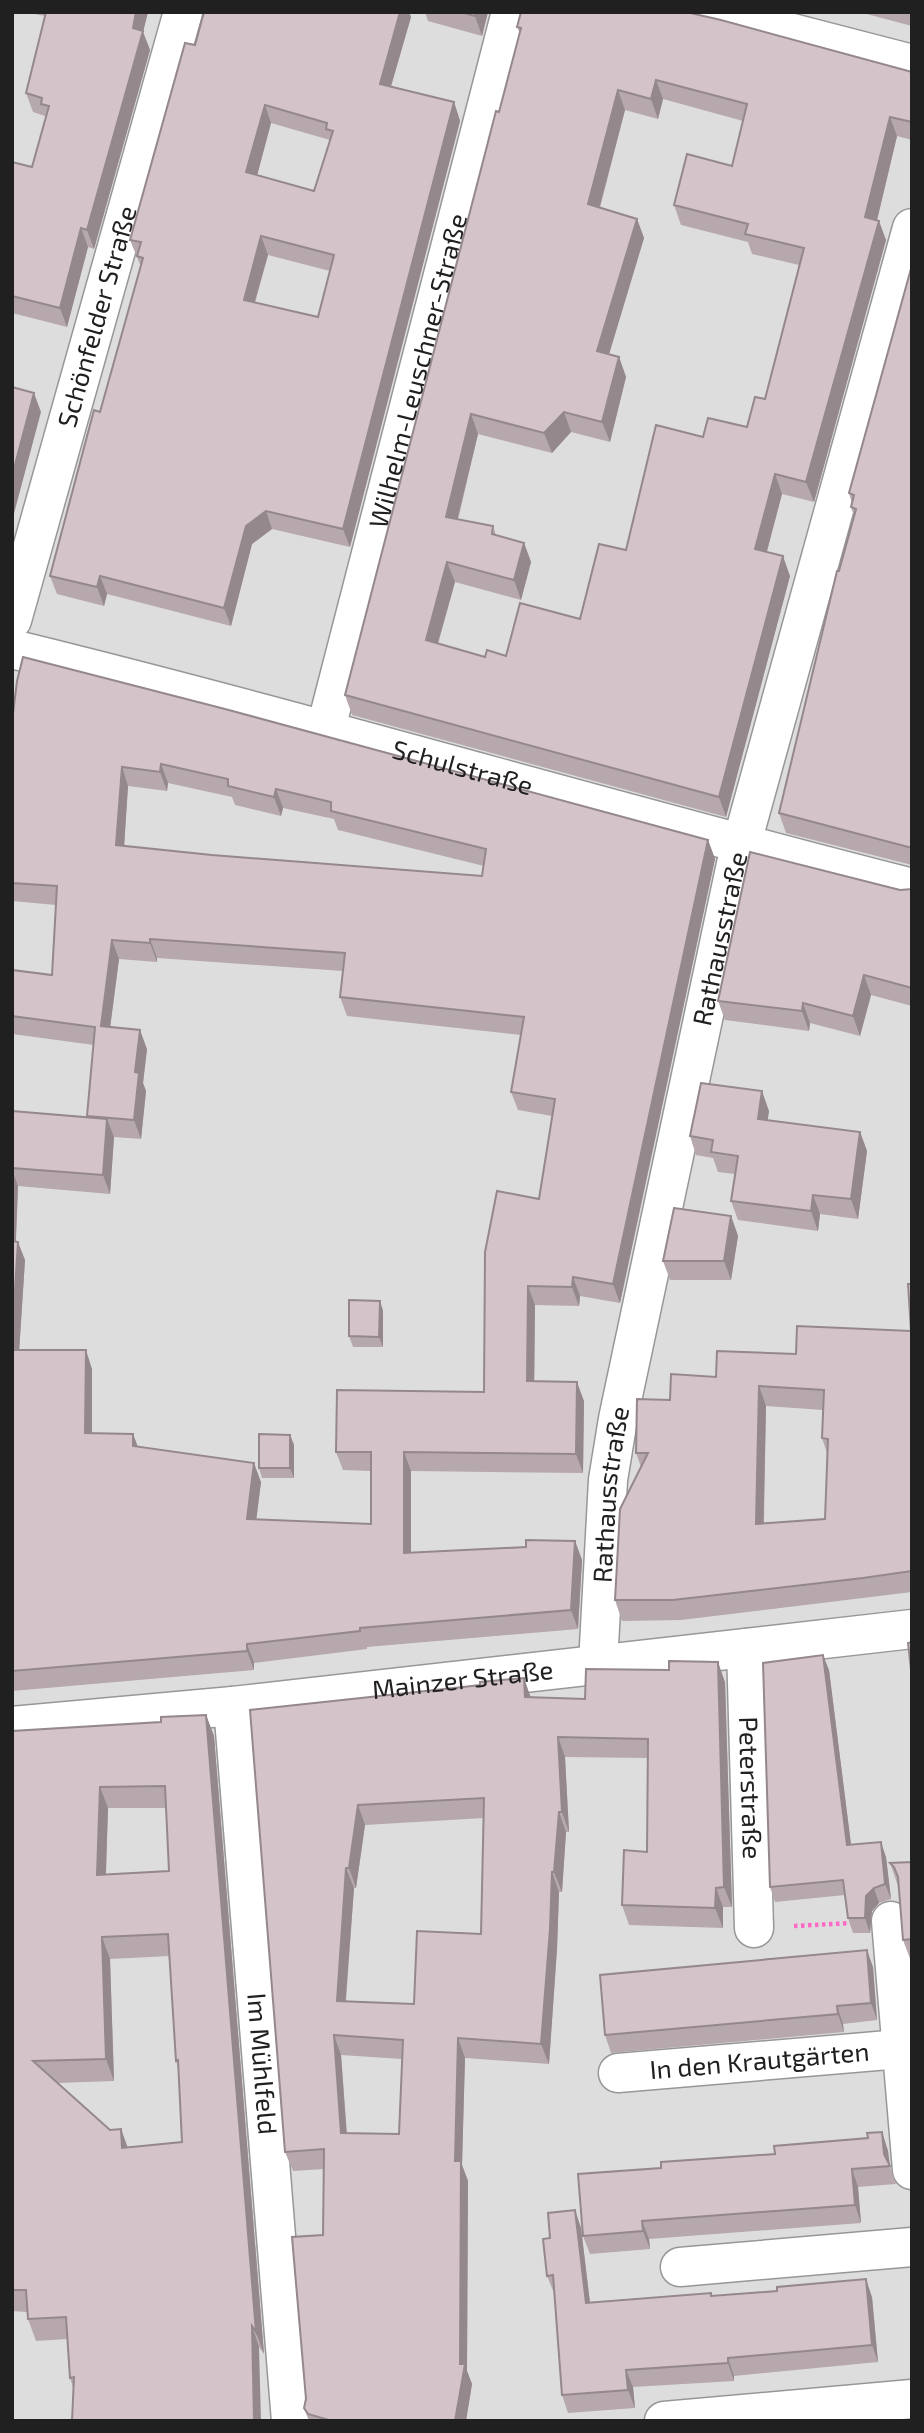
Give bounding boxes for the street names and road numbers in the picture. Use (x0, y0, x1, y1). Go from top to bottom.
street label: Schönfelder Straße (50, 202, 142, 431)
street label: Wilhelm-Leuschner-Straße (361, 210, 472, 531)
street label: Schulstraße (389, 732, 537, 800)
street label: Rathausstraße (685, 848, 753, 1028)
street label: Rathausstraße (585, 1403, 634, 1583)
street label: Mainzer Straße (370, 1653, 555, 1704)
street label: Peterstraße (734, 1716, 769, 1860)
street label: Im Mühlfeld (242, 1992, 285, 2136)
street label: In den Krautgärten (648, 2035, 871, 2084)

